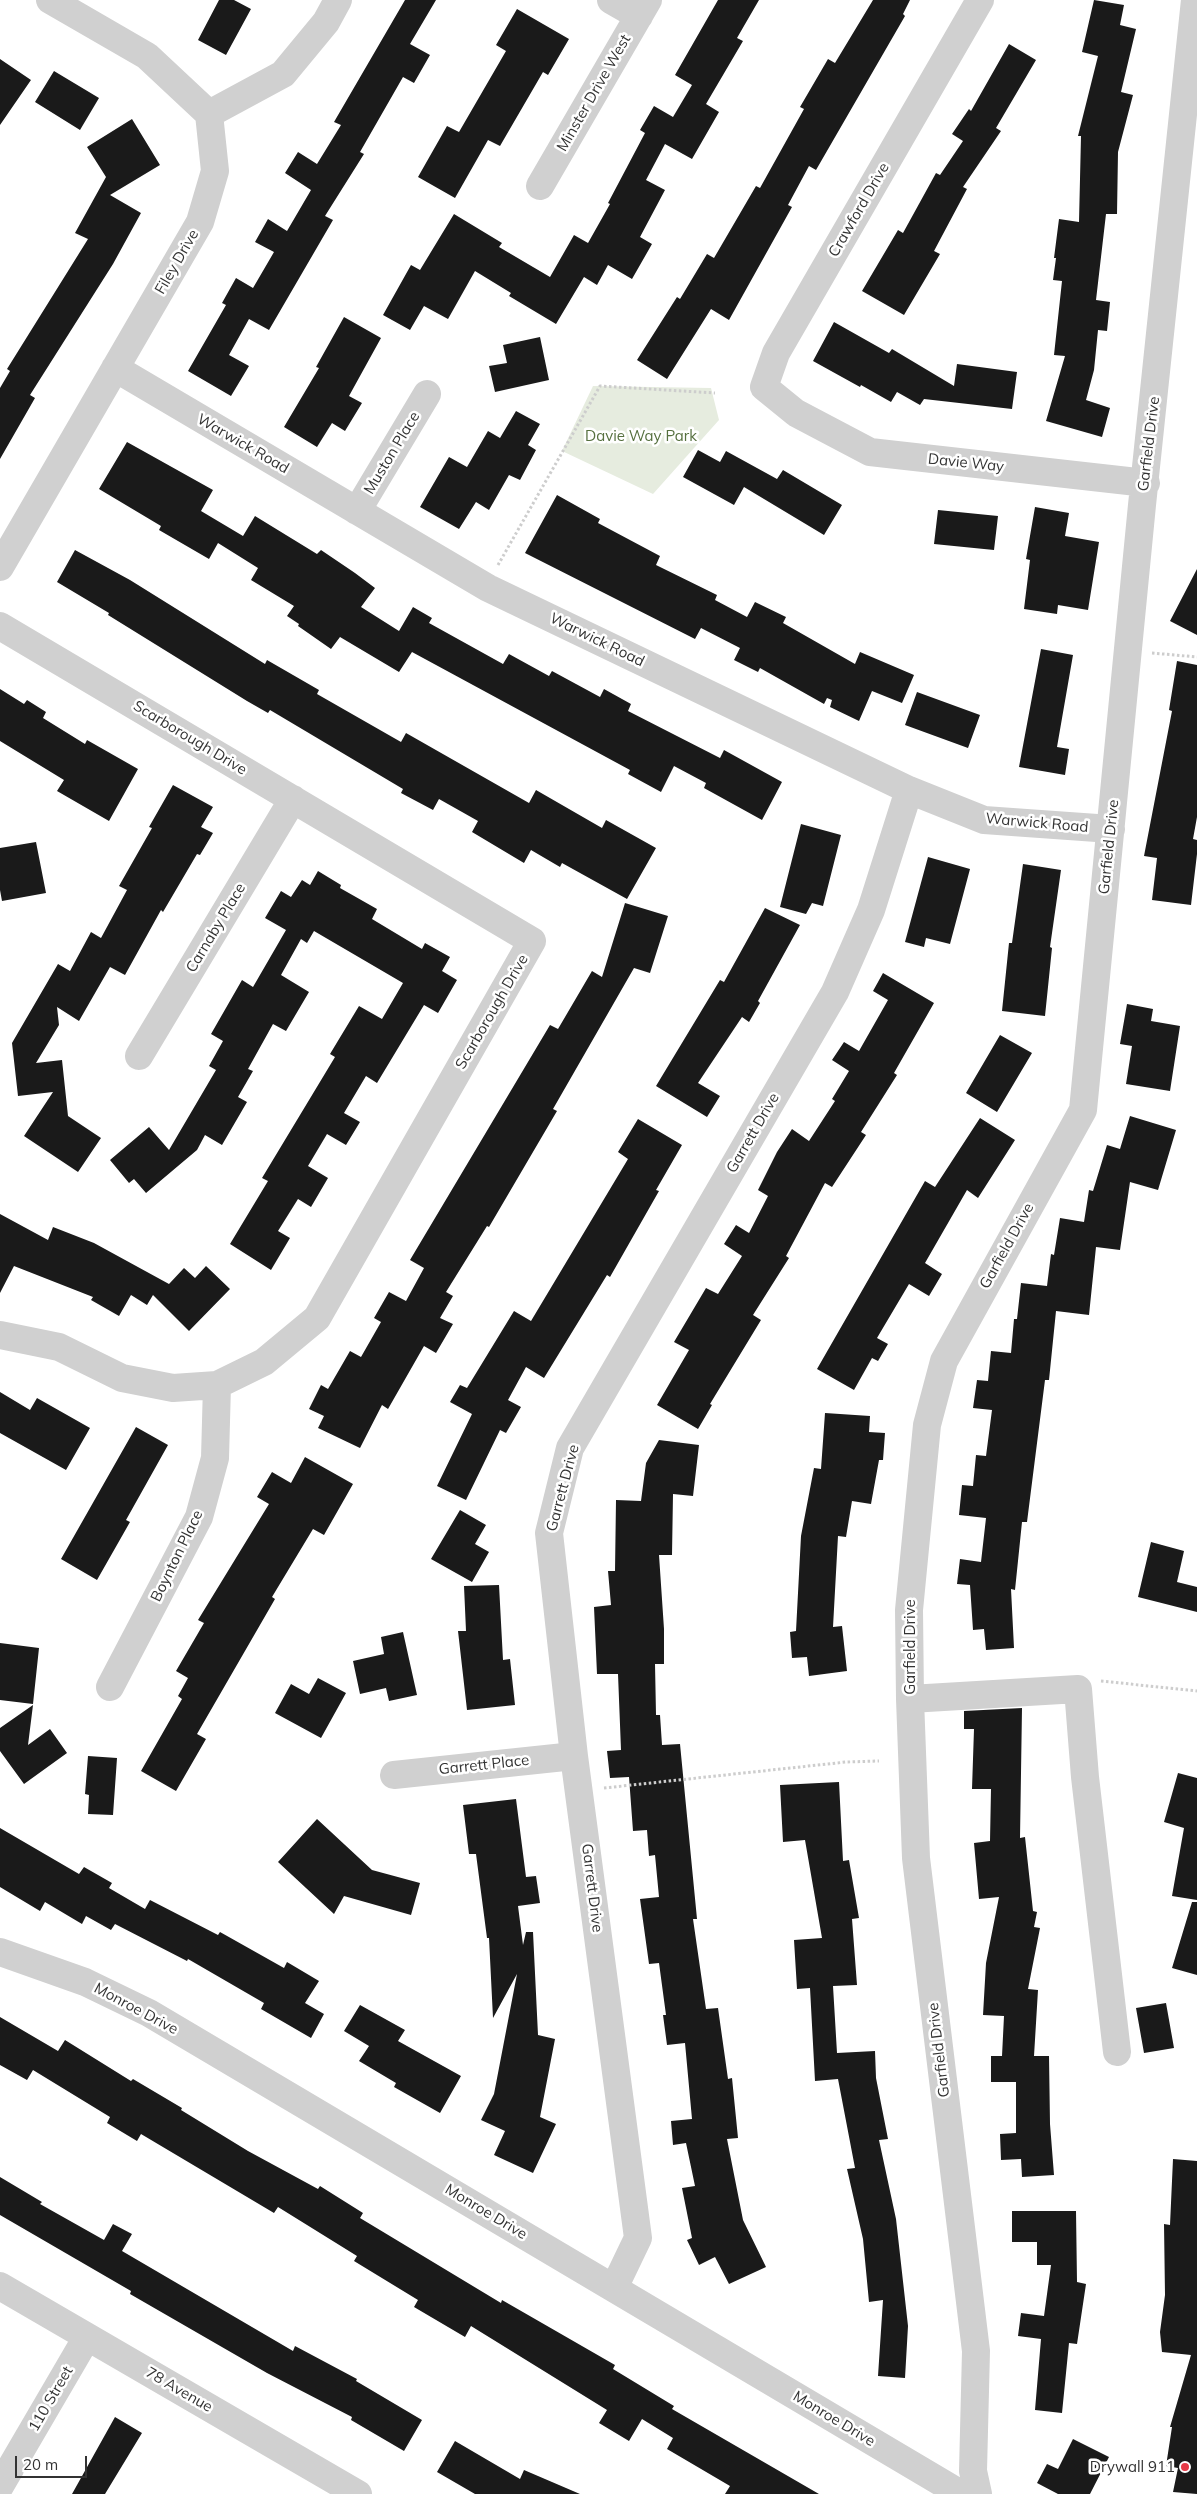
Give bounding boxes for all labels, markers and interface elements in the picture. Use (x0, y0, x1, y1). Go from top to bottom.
street label: Minster Drive West (553, 31, 635, 155)
street label: Crawford Drive (825, 160, 893, 260)
street label: Filey Drive (151, 226, 203, 298)
street label: Garfield Drive (1134, 396, 1164, 492)
street label: Muston Place (360, 408, 424, 498)
street label: Warwick Road (194, 410, 292, 478)
park label: Davie Way Park (585, 427, 697, 445)
street label: Davie Way (927, 450, 1005, 476)
street label: Warwick Road (547, 609, 647, 671)
street label: Scarborough Drive (130, 697, 250, 779)
street label: Garfield Drive (1095, 799, 1123, 895)
street label: Warwick Road (985, 810, 1089, 836)
street label: Carnaby Place (182, 880, 250, 976)
street label: Scarborough Drive (452, 952, 532, 1072)
street label: Garrett Drive (723, 1090, 783, 1176)
street label: Garfield Drive (976, 1200, 1038, 1292)
street label: Garrett Drive (543, 1443, 583, 1533)
street label: Boynton Place (147, 1507, 207, 1605)
street label: Garfield Drive (901, 1599, 919, 1695)
street label: Garrett Place (438, 1751, 530, 1779)
street label: Garrett Drive (578, 1843, 606, 1933)
street label: Monroe Drive (91, 1979, 181, 2039)
street label: Garfield Drive (924, 2002, 954, 2098)
street label: Monroe Drive (442, 2180, 530, 2244)
street label: 110 Street (25, 2363, 77, 2435)
street label: 78 Avenue (142, 2364, 216, 2416)
street label: Monroe Drive (790, 2387, 878, 2451)
scale bar (18, 2446, 90, 2478)
text: 20 m (23, 2455, 58, 2474)
place label: Drywall 911 (1090, 2458, 1175, 2476)
marker: Drywall 911 (1179, 2461, 1191, 2473)

